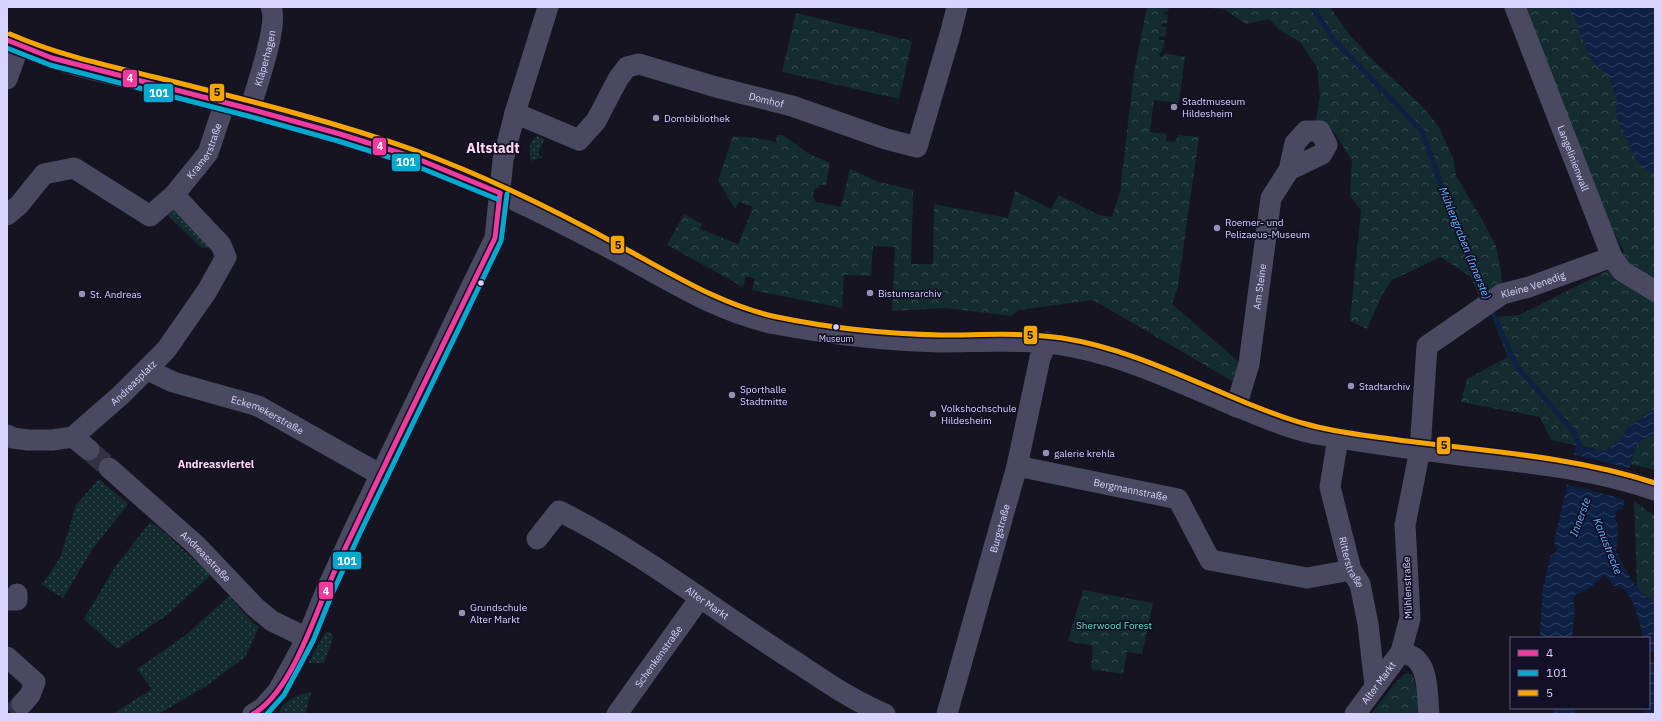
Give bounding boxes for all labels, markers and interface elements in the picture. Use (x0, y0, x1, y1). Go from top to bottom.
street label: Kläperhagen (252, 29, 278, 88)
line badge: 4 (122, 69, 138, 88)
text: 4 (127, 71, 134, 85)
line badge: 101 (143, 83, 174, 103)
line badge: 5 (209, 83, 225, 102)
text: 5 (214, 85, 221, 99)
text: 101 (149, 86, 169, 100)
street label: Domhof (747, 89, 786, 111)
place label: Stadtmuseum Hildesheim (1182, 95, 1245, 120)
marker: Stadtmuseum Hildesheim (1169, 102, 1179, 112)
place label: Dombibliothek (664, 112, 731, 125)
marker: Dombibliothek (651, 113, 661, 123)
street label: Kramerstraße (184, 121, 225, 182)
street label: Langelinienwall (1554, 123, 1592, 193)
line badge: 4 (372, 137, 387, 156)
text: 4 (377, 139, 384, 153)
district label: Altstadt (466, 139, 520, 157)
line badge: 101 (391, 153, 421, 172)
text: 101 (396, 155, 416, 169)
water label: Mühlengraben (Innerste) (1436, 185, 1494, 302)
place label: Roemer- und Pelizaeus-Museum (1225, 216, 1310, 241)
marker: Roemer- und Pelizaeus-Museum (1212, 223, 1222, 233)
line badge: 5 (610, 235, 625, 254)
text: 5 (615, 238, 622, 252)
street label: Am Steine (1250, 263, 1269, 310)
street label: Kleine Venedig (1499, 268, 1568, 301)
unlabelled marker (476, 278, 486, 288)
place label: Bistumsarchiv (878, 287, 942, 300)
place label: St. Andreas (90, 288, 142, 301)
marker: Bistumsarchiv (865, 288, 875, 298)
marker: St. Andreas (77, 289, 87, 299)
marker: Museum (831, 322, 841, 332)
line badge: 5 (1023, 325, 1038, 345)
text: 5 (1027, 328, 1034, 342)
place label: Museum (819, 333, 853, 344)
street label: Andreasplatz (108, 357, 159, 408)
place label: Stadtarchiv (1359, 380, 1410, 393)
marker: Stadtarchiv (1346, 381, 1356, 391)
place label: Sporthalle Stadtmitte (740, 383, 788, 408)
marker: Sporthalle Stadtmitte (727, 390, 737, 400)
street label: Eckemekerstraße (230, 393, 306, 438)
place label: Volkshochschule Hildesheim (941, 402, 1017, 427)
marker: Volkshochschule Hildesheim (928, 409, 938, 419)
line badge: 5 (1436, 436, 1451, 455)
text: 5 (1441, 438, 1448, 452)
place label: galerie krehla (1054, 447, 1116, 460)
marker: galerie krehla (1041, 448, 1051, 458)
district label: Andreasviertel (178, 457, 255, 471)
street label: Bergmannstraße (1092, 476, 1169, 504)
water label: Innerste (1567, 495, 1594, 538)
street label: Burgstraße (987, 502, 1013, 554)
water label: Kanustrecke (1590, 516, 1626, 577)
street label: Andreasstraße (178, 528, 234, 585)
street label: Ritterstraße (1336, 535, 1367, 589)
line badge: 101 (332, 551, 362, 570)
text: 101 (337, 554, 357, 568)
street label: Mühlenstraße (1400, 556, 1415, 619)
line badge: 4 (318, 581, 334, 600)
street label: Alter Markt (683, 583, 732, 623)
text: 4 (323, 584, 330, 598)
place label: Grundschule Alter Markt (470, 601, 528, 626)
marker: Grundschule Alter Markt (457, 608, 467, 618)
park label: Sherwood Forest (1076, 619, 1153, 632)
street label: Schenkenstraße (632, 623, 686, 690)
legend (1510, 637, 1650, 709)
text: 4 (1546, 645, 1553, 660)
street label: Alter Markt (1359, 659, 1399, 707)
text: 101 (1546, 665, 1568, 680)
text: 5 (1546, 685, 1553, 700)

